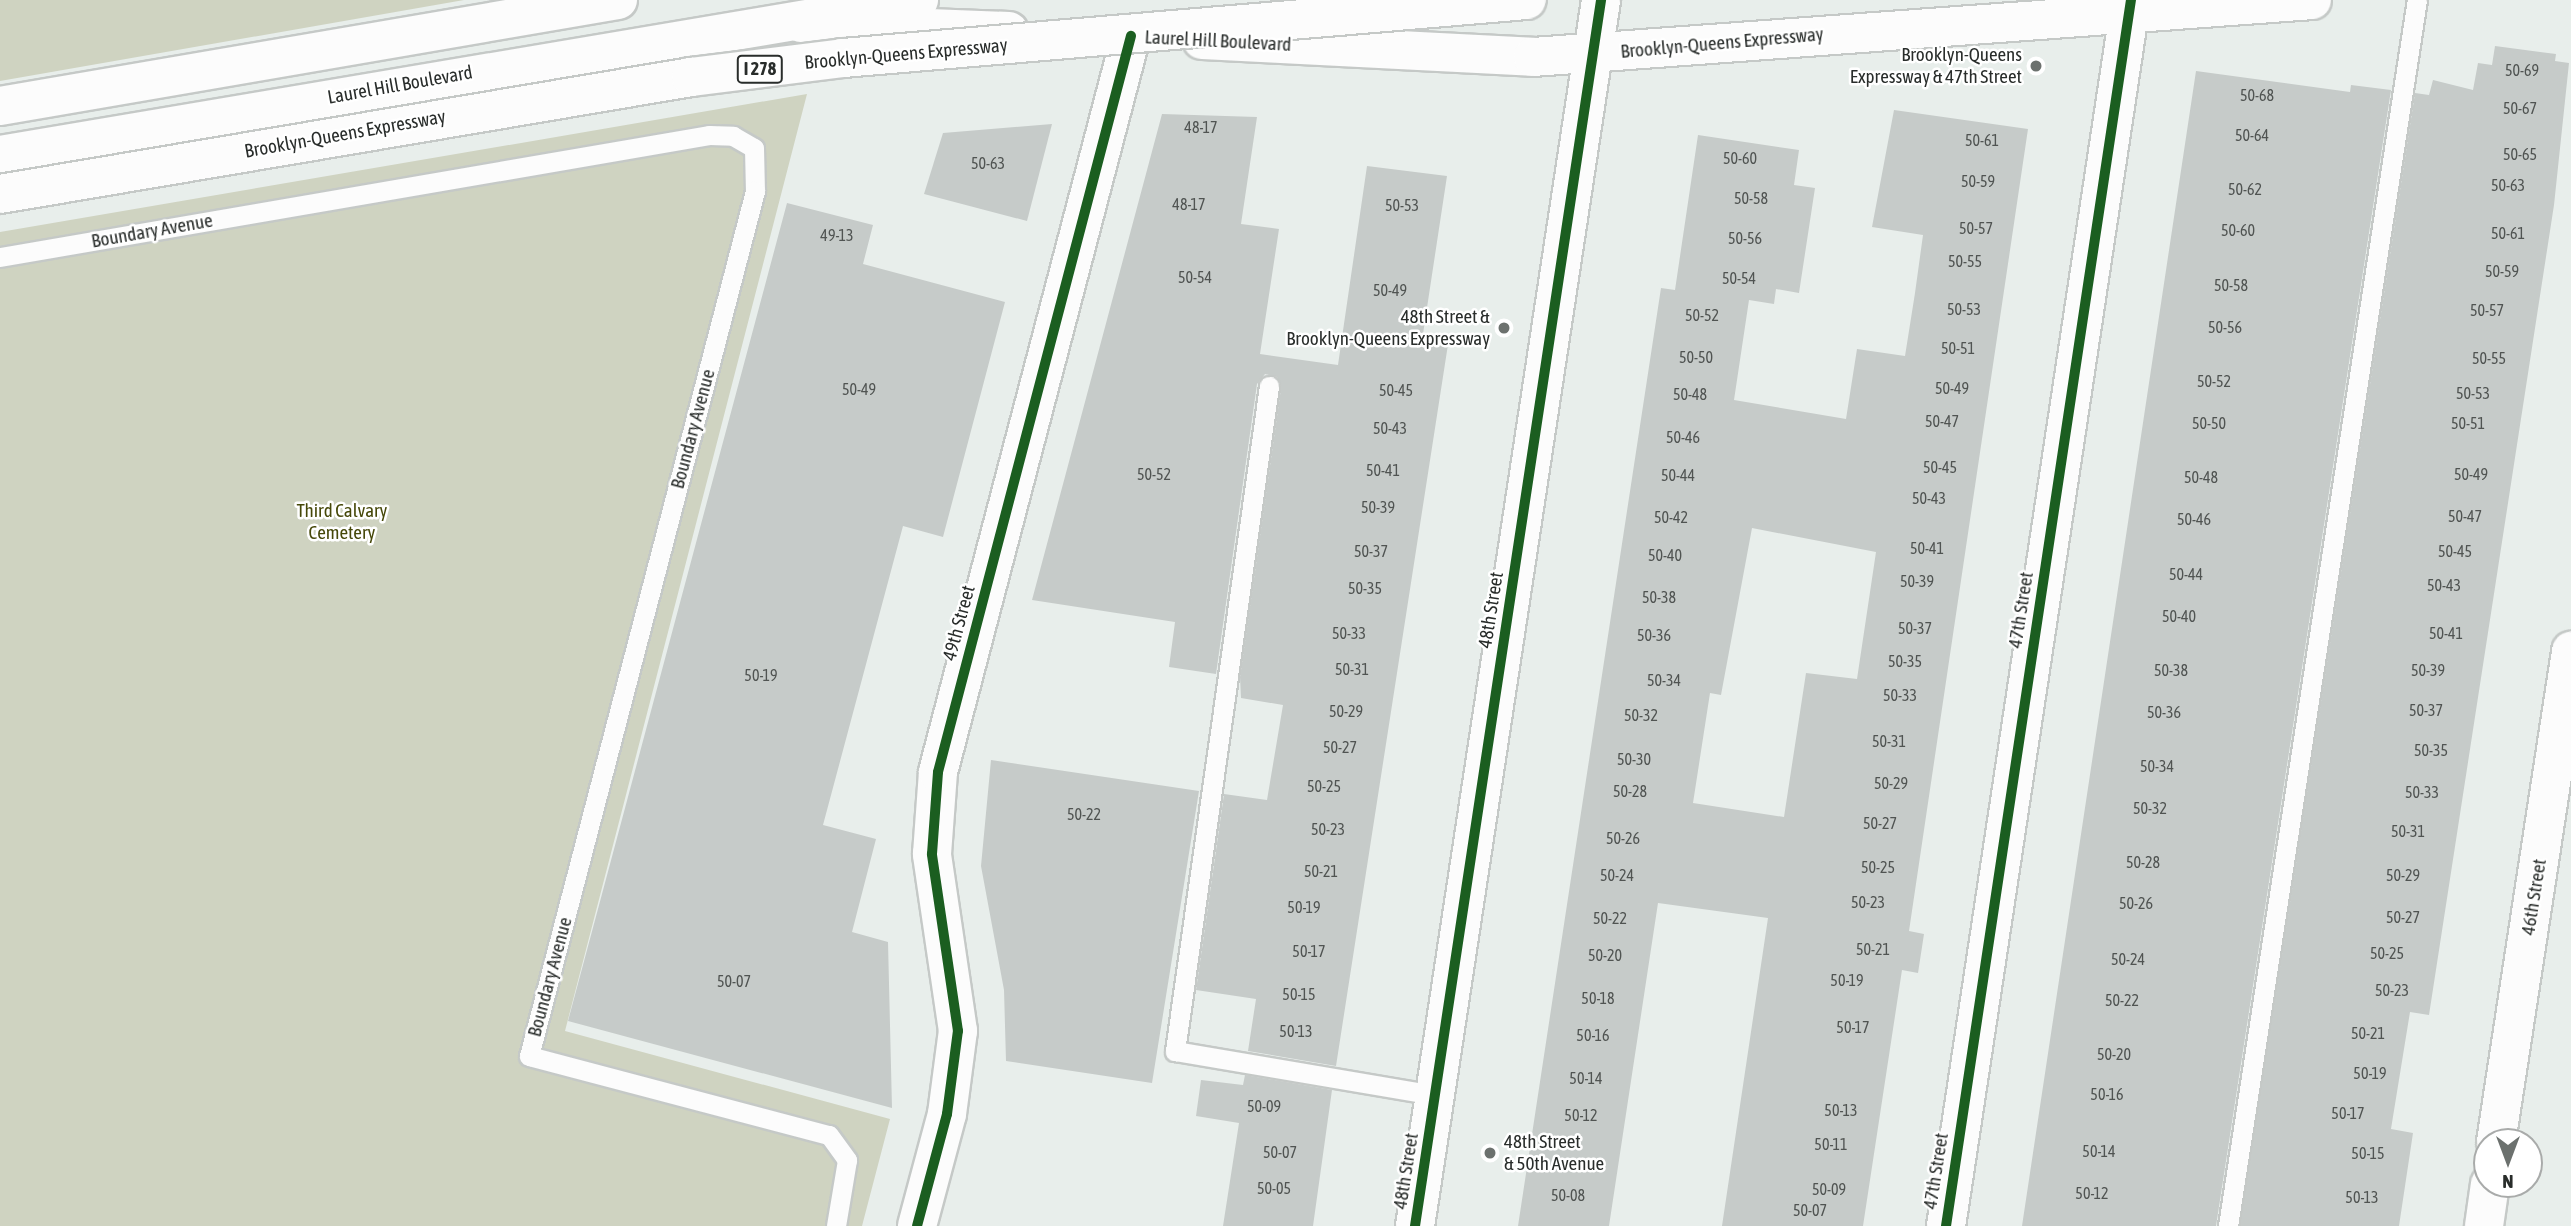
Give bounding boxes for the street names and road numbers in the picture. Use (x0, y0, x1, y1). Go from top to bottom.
street label: Brooklyn-Queens Expressway (1620, 23, 1824, 63)
street label: Laurel Hill Boulevard (1144, 26, 1292, 56)
street label: Brooklyn-Queens Expressway (804, 34, 1008, 74)
road number: I 278 (736, 55, 784, 84)
street label: Laurel Hill Boulevard (326, 61, 474, 109)
street label: Brooklyn-Queens Expressway (243, 105, 447, 163)
street label: Boundary Avenue (90, 209, 214, 253)
street label: Boundary Avenue (666, 367, 720, 491)
street label: 48th Street (1474, 570, 1508, 650)
street label: 47th Street (2004, 570, 2038, 650)
street label: 49th Street (938, 583, 980, 663)
street label: 46th Street (2517, 857, 2551, 937)
street label: Boundary Avenue (523, 915, 577, 1039)
street label: 48th Street (1389, 1131, 1423, 1211)
street label: 47th Street (1919, 1131, 1953, 1211)

